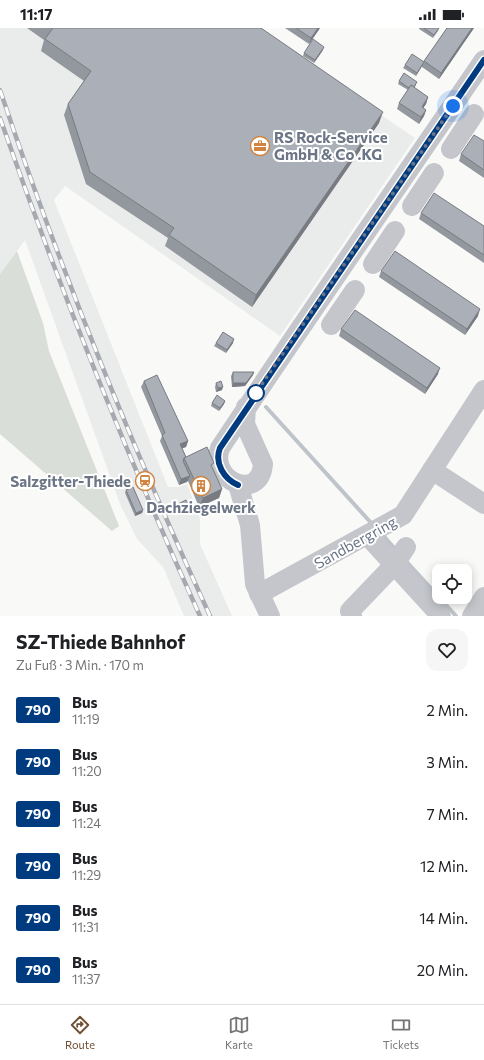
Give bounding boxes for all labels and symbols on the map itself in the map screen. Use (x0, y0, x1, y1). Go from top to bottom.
your location (443, 96, 463, 116)
place label: RS Rock-Service GmbH & Co .KG (274, 128, 388, 163)
office icon: RS Rock-Service GmbH & Co .KG (249, 135, 271, 157)
unlabelled marker (247, 384, 265, 402)
station icon: Salzgitter-Thiede (134, 470, 156, 492)
place label: Salzgitter-Thiede (10, 472, 131, 490)
building icon: Dachziegelwerk (190, 475, 212, 497)
place label: Dachziegelwerk (146, 498, 256, 516)
street label: Sandbergring (311, 512, 399, 572)

